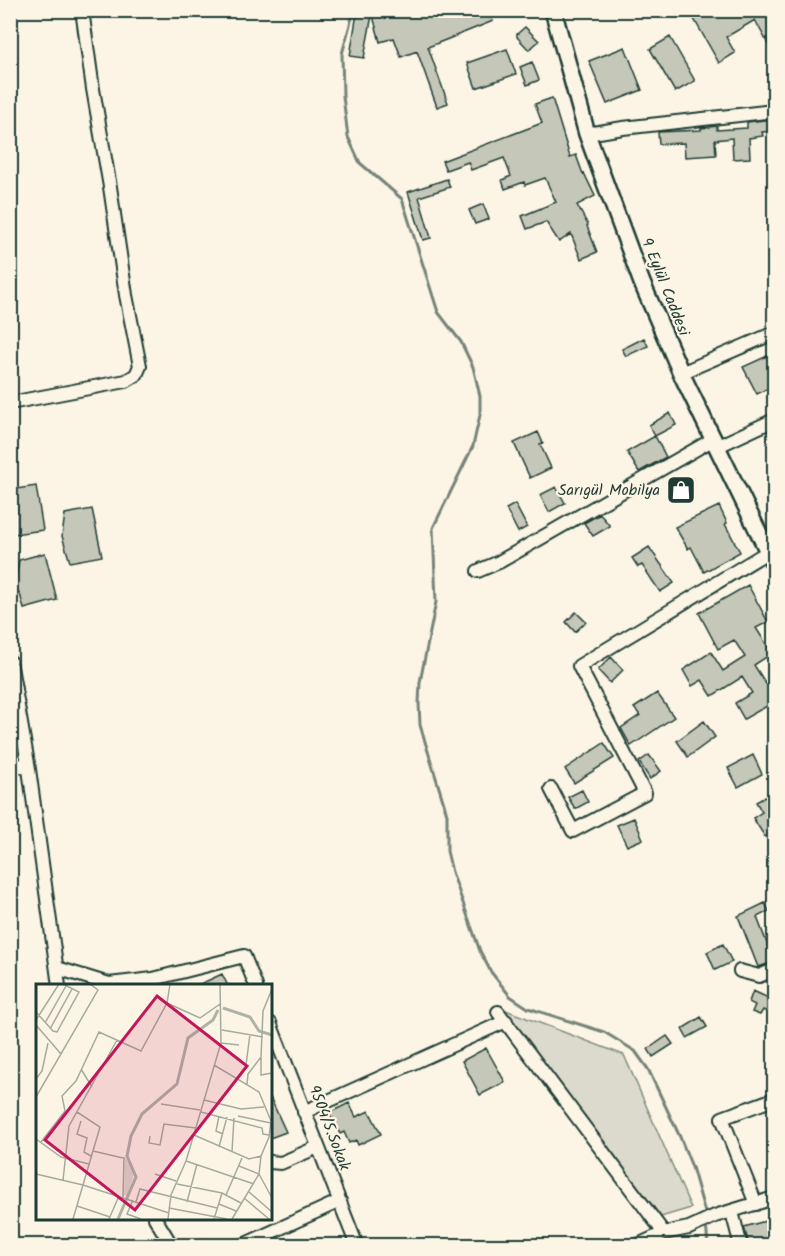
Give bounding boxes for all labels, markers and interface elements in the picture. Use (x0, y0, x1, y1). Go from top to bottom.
street label: 9 Eylül Caddesi (634, 234, 696, 341)
shop icon: Sarıgül Mobilya (665, 474, 697, 506)
place label: Sarıgül Mobilya (558, 478, 660, 503)
inset map (36, 984, 272, 1220)
street label: 9504/5.Sokak (301, 1082, 357, 1175)

